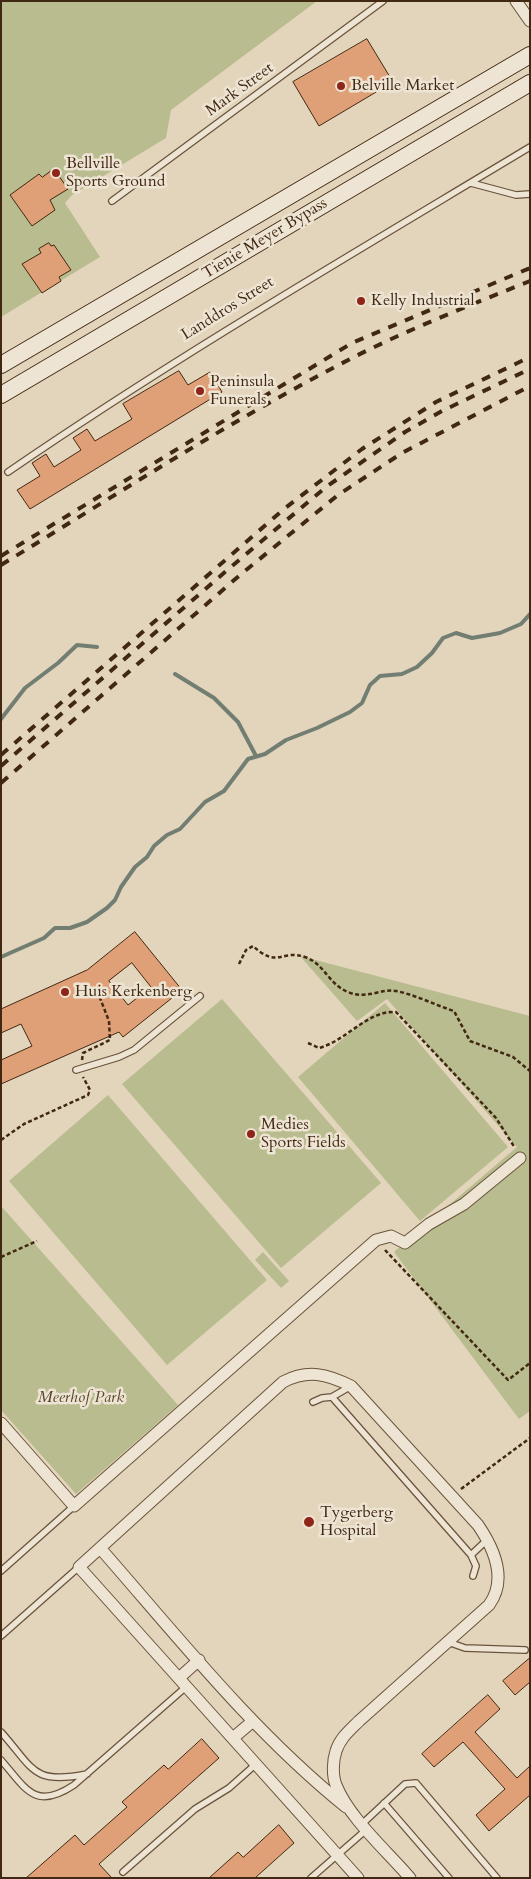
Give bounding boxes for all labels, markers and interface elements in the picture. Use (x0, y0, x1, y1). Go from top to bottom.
street label: Mark Street (202, 59, 278, 121)
place label: Belville Market (351, 76, 454, 96)
marker: Belville Market (335, 80, 347, 92)
place label: Bellville Sports Ground (66, 154, 165, 192)
marker: Bellville Sports Ground (50, 167, 62, 179)
street label: Tienie Meyer Bypass (199, 194, 331, 284)
street label: Landdros Street (178, 273, 278, 345)
place label: Kelly Industrial (371, 291, 475, 311)
marker: Kelly Industrial (355, 295, 367, 307)
place label: Peninsula Funerals (210, 372, 275, 410)
marker: Peninsula Funerals (194, 385, 206, 397)
place label: Huis Kerkenberg (75, 982, 192, 1002)
marker: Huis Kerkenberg (59, 986, 71, 998)
place label: Medies Sports Fields (261, 1115, 346, 1153)
marker: Medies Sports Fields (245, 1128, 257, 1140)
park label: Meerhof Park (38, 1388, 124, 1408)
place label: Tygerberg Hospital (320, 1503, 393, 1541)
marker: Tygerberg Hospital (302, 1515, 316, 1529)

